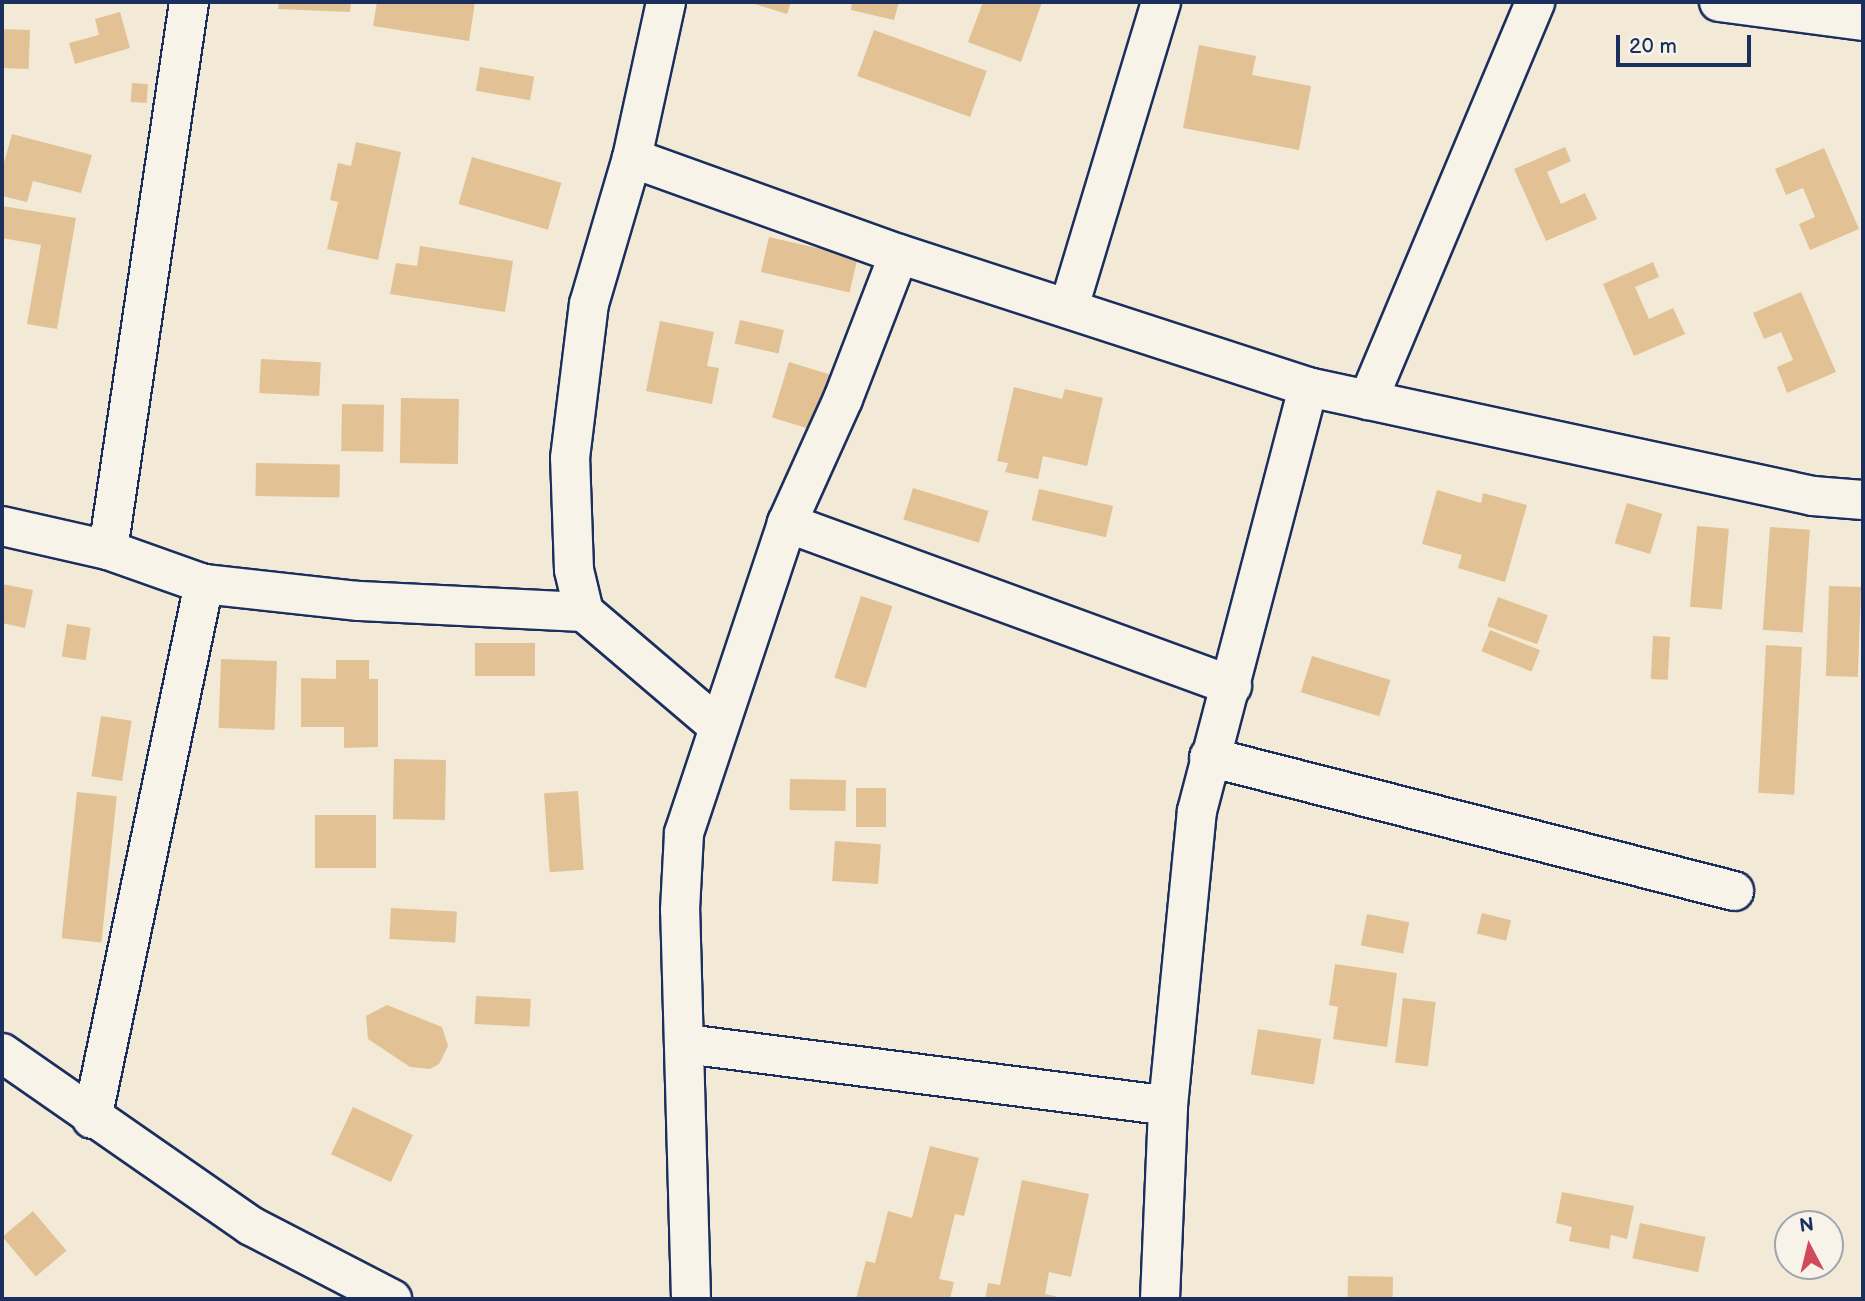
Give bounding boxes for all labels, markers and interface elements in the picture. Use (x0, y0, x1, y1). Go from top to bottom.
scale bar (1620, 21, 1755, 65)
text: 20 m (1629, 34, 1677, 59)
north arrow (1774, 1210, 1844, 1280)
text: N (1798, 1213, 1815, 1238)

